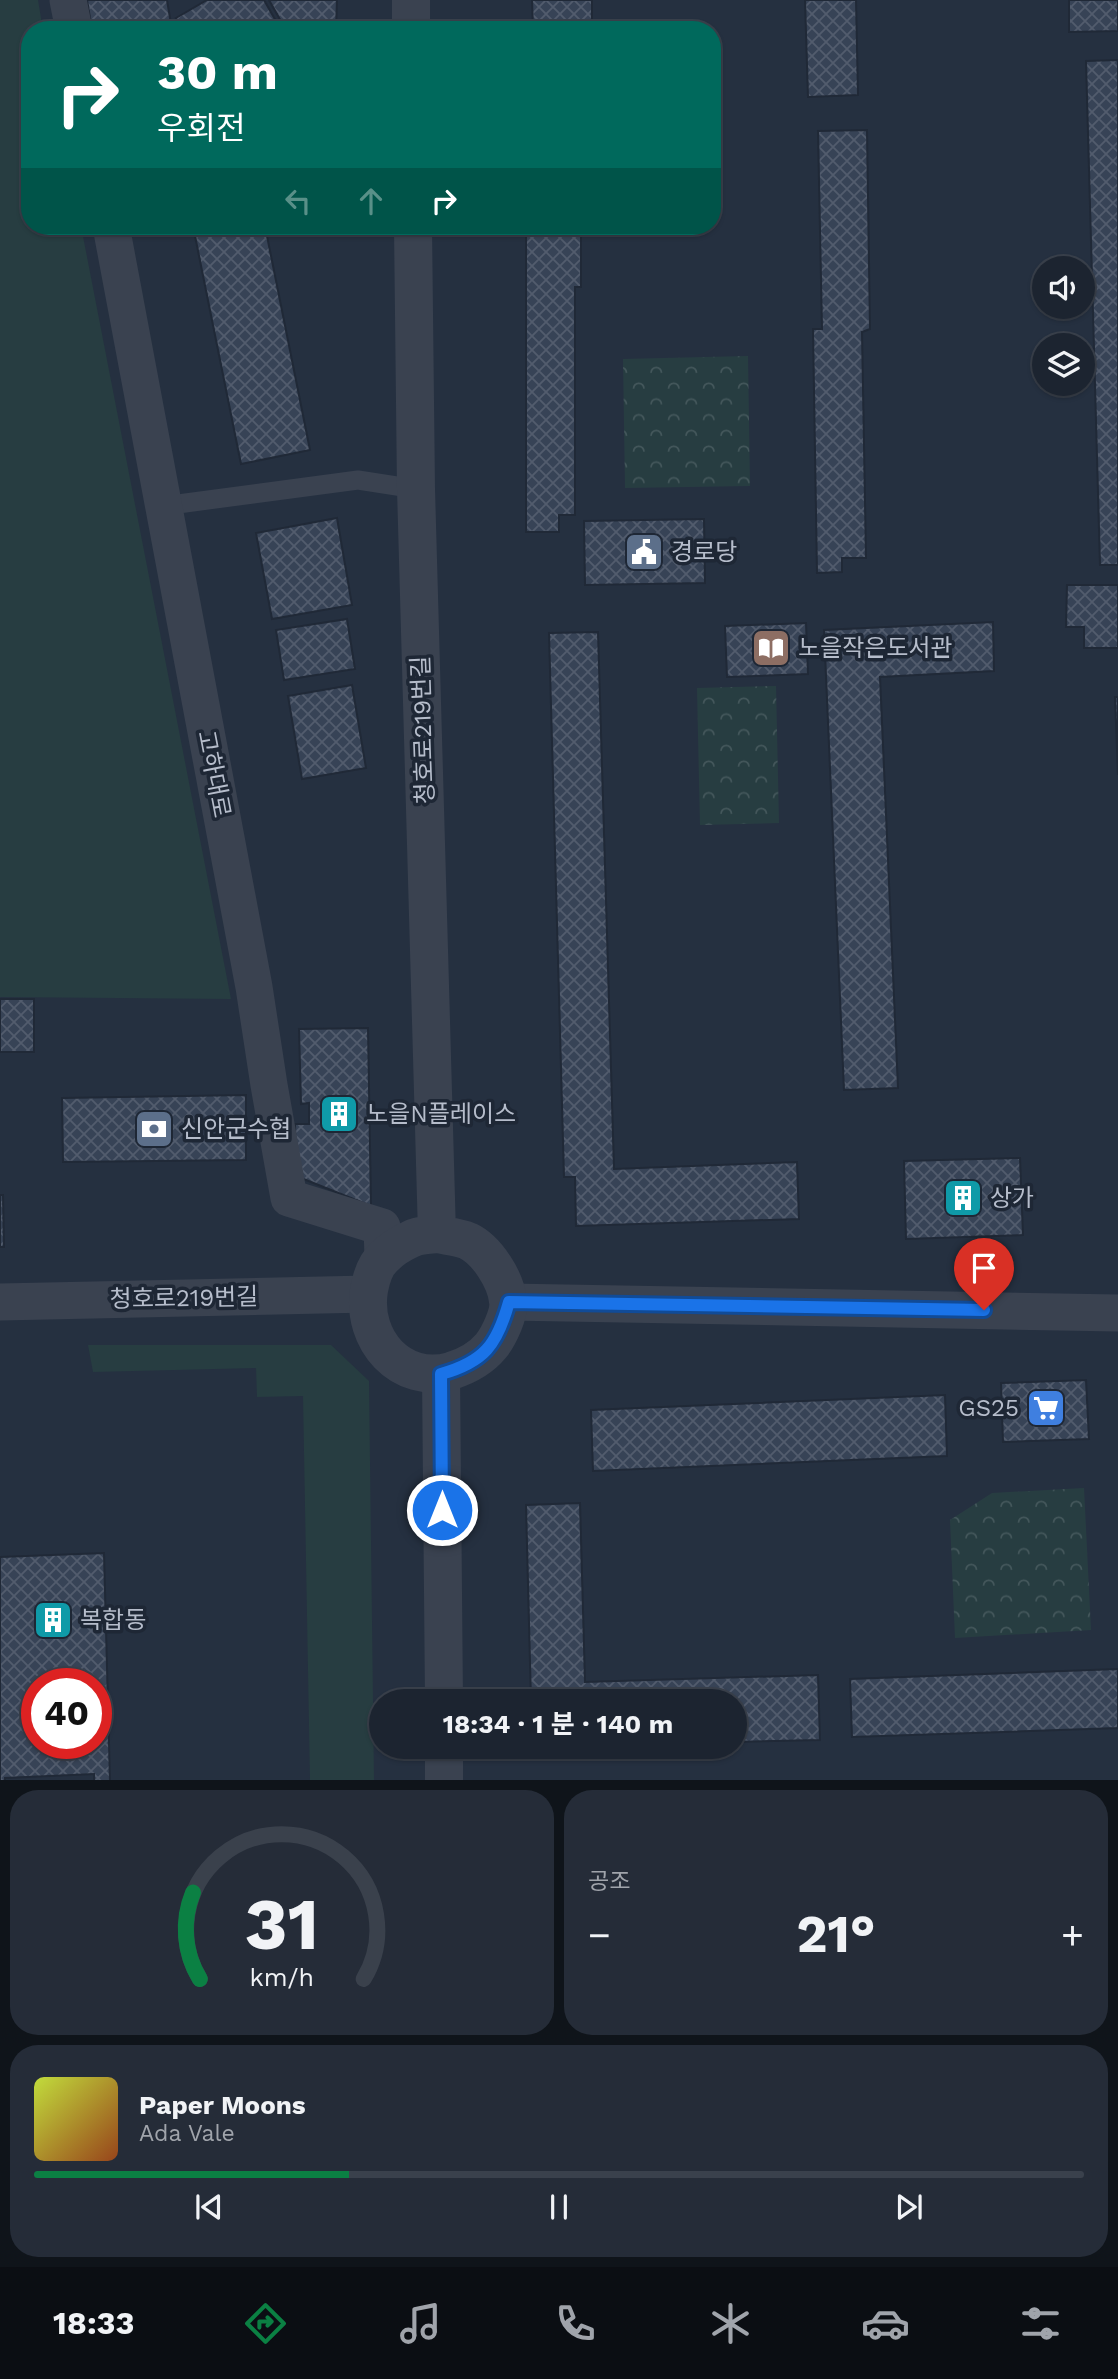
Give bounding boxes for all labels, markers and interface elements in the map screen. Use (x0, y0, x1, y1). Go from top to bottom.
text: 30 m (157, 43, 278, 101)
icon: right (42, 49, 133, 140)
text: 우회전 (157, 109, 245, 147)
icon: left (279, 182, 317, 220)
icon: ahead (352, 182, 390, 220)
icon: right (425, 182, 463, 220)
map controls (1032, 256, 1095, 396)
button: sound (1032, 256, 1095, 319)
button: layers (1032, 333, 1095, 396)
public building icon: 경로당 (623, 531, 665, 573)
place label: 경로당 (671, 538, 737, 566)
library icon: 노을작은도서관 (750, 627, 792, 669)
place label: 노을작은도서관 (798, 634, 953, 662)
street label: 청호로219번길 (406, 655, 440, 805)
street label: 고하대로 (192, 728, 236, 820)
building icon: 노을N플레이스 (318, 1093, 360, 1135)
place label: 노을N플레이스 (366, 1100, 516, 1128)
bank icon: 신안군수협 (133, 1108, 175, 1150)
place label: 신안군수협 (181, 1115, 291, 1143)
building icon: 상가 (942, 1177, 984, 1219)
place label: 상가 (990, 1184, 1034, 1212)
pin (954, 1238, 1014, 1310)
icon: arrive (965, 1249, 1003, 1287)
street label: 청호로219번길 (109, 1283, 259, 1313)
supermarket icon: GS25 (1025, 1387, 1067, 1429)
place label: GS25 (958, 1394, 1019, 1422)
position arrow (405, 1473, 479, 1547)
building icon: 복합동 (32, 1599, 74, 1641)
place label: 복합동 (80, 1606, 146, 1634)
speed limit sign: 40 (21, 1668, 112, 1759)
text: 18:34 · 1 분 · 140 m (443, 1709, 673, 1739)
text: 공조 (588, 1868, 630, 1895)
text: 31 (245, 1881, 319, 1967)
text: 21° (796, 1904, 876, 1965)
text: − (588, 1913, 611, 1957)
text: + (1061, 1913, 1084, 1957)
text: km/h (250, 1962, 314, 1991)
text: Paper Moons (139, 2090, 306, 2120)
text: Ada Vale (139, 2120, 235, 2147)
icon: previous (190, 2188, 228, 2226)
icon: pause (540, 2188, 578, 2226)
icon: next (890, 2188, 928, 2226)
icon: directions (241, 2299, 290, 2348)
icon: music (396, 2299, 445, 2348)
icon: phone (551, 2299, 600, 2348)
icon: climate (706, 2299, 755, 2348)
icon: car (861, 2299, 910, 2348)
icon: filters (1016, 2299, 1065, 2348)
text: 18:33 (53, 2304, 135, 2342)

